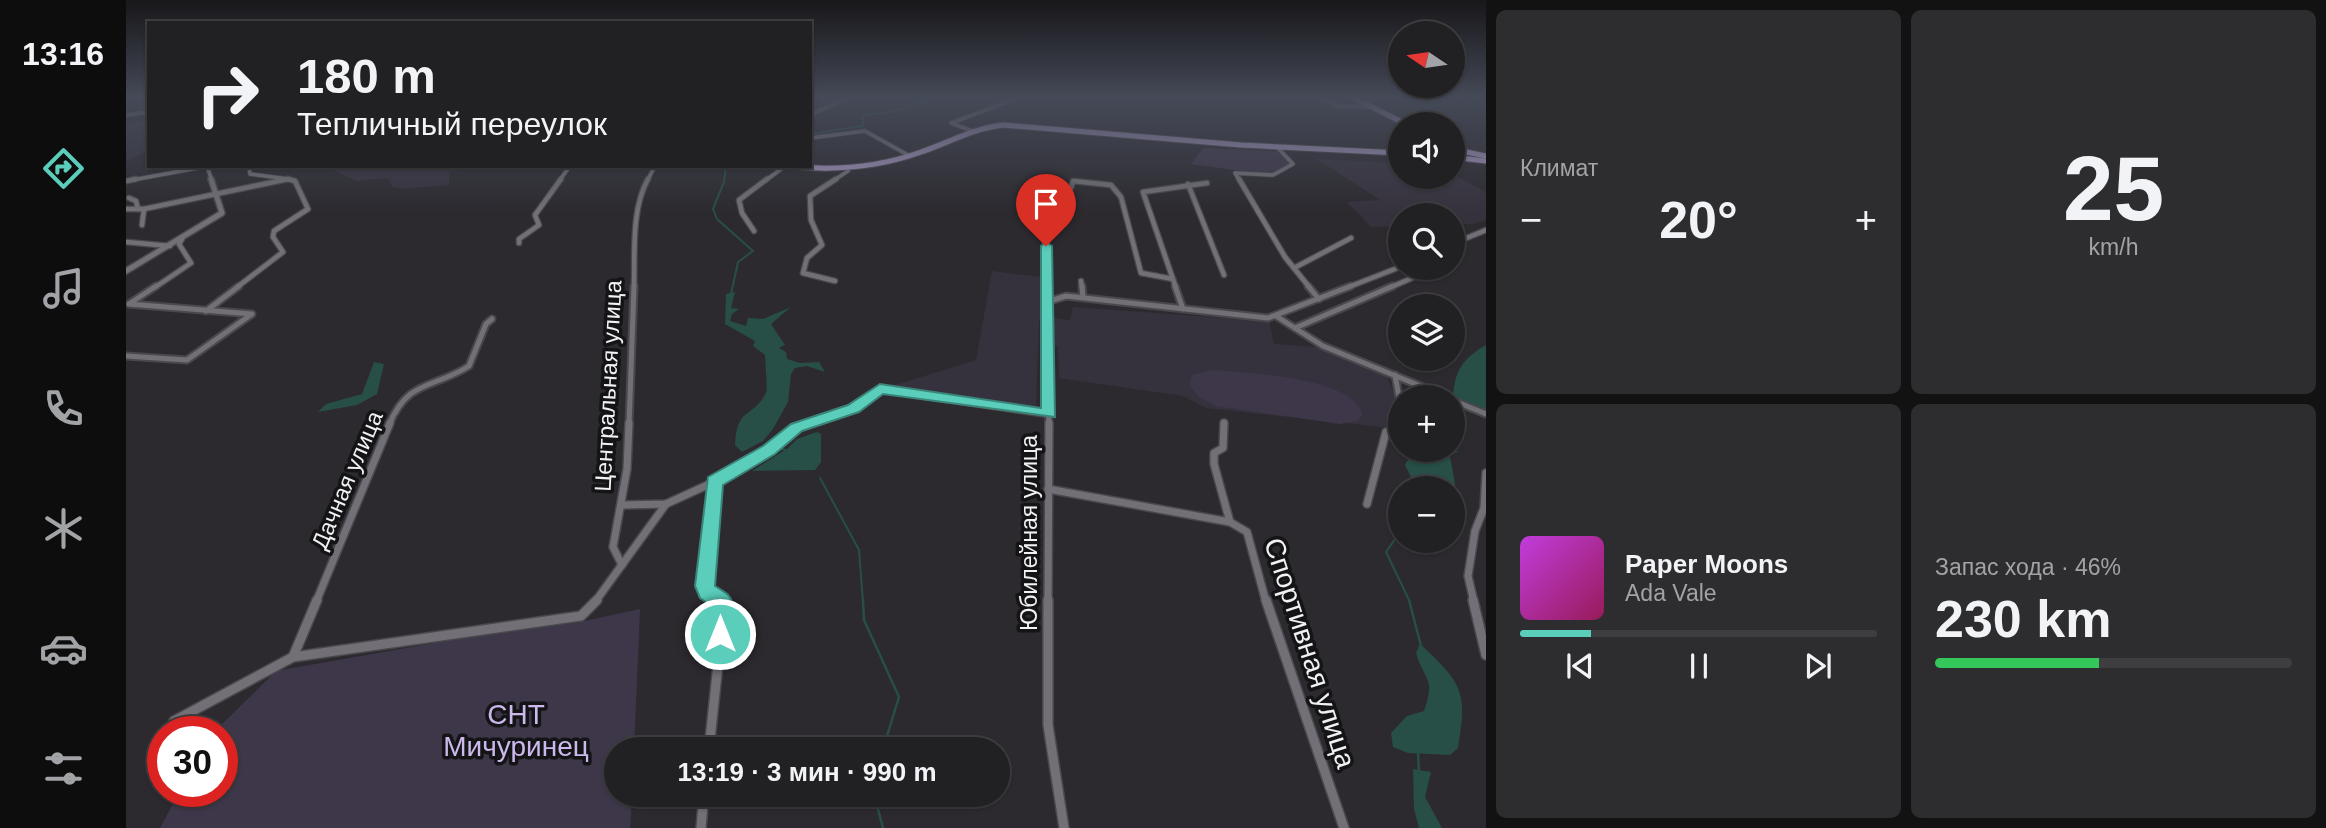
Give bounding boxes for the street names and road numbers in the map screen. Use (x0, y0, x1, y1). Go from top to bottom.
street label: Центральная улица (589, 279, 627, 492)
street label: Дачная улица (306, 407, 388, 553)
street label: Юбилейная улица (1016, 435, 1042, 631)
street label: Спортивная улица (1258, 534, 1362, 772)

